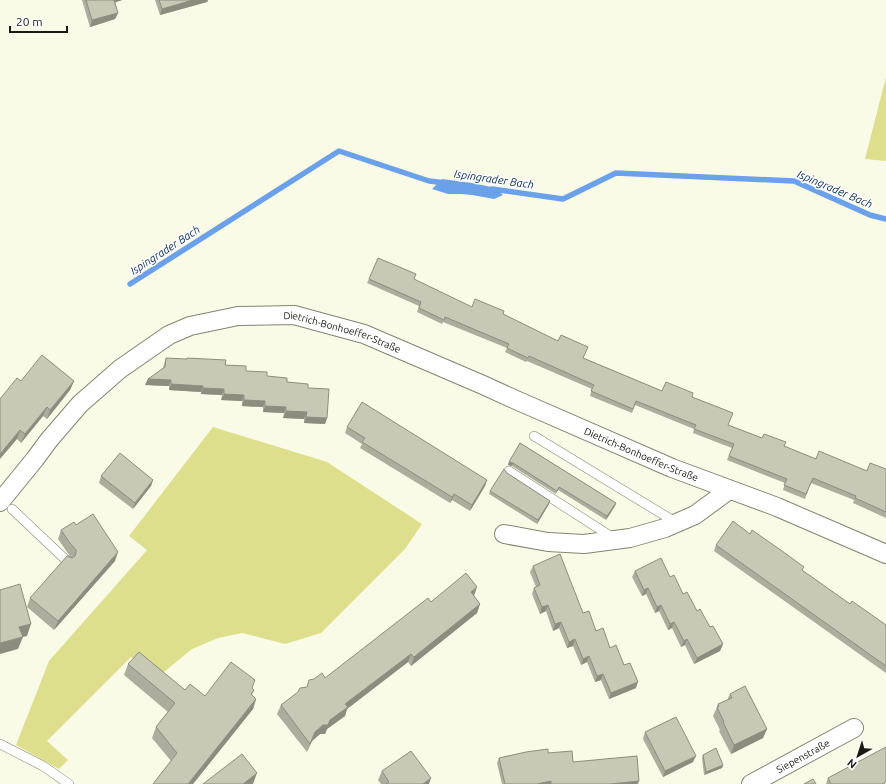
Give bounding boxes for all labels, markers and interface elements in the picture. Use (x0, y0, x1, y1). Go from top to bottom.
scale bar (10, 8, 67, 34)
text: 20 m (16, 15, 43, 28)
water label: Ispingrader Bach (453, 167, 535, 191)
water label: Ispingrader Bach (796, 168, 874, 210)
water label: Ispingrader Bach (128, 223, 202, 277)
street label: Dietrich-Bonhoeffer-Straße (283, 309, 403, 355)
street label: Dietrich-Bonhoeffer-Straße (583, 425, 700, 483)
north arrow (838, 736, 878, 776)
street label: Siepenstraße (774, 737, 831, 775)
text: N (845, 757, 859, 771)

